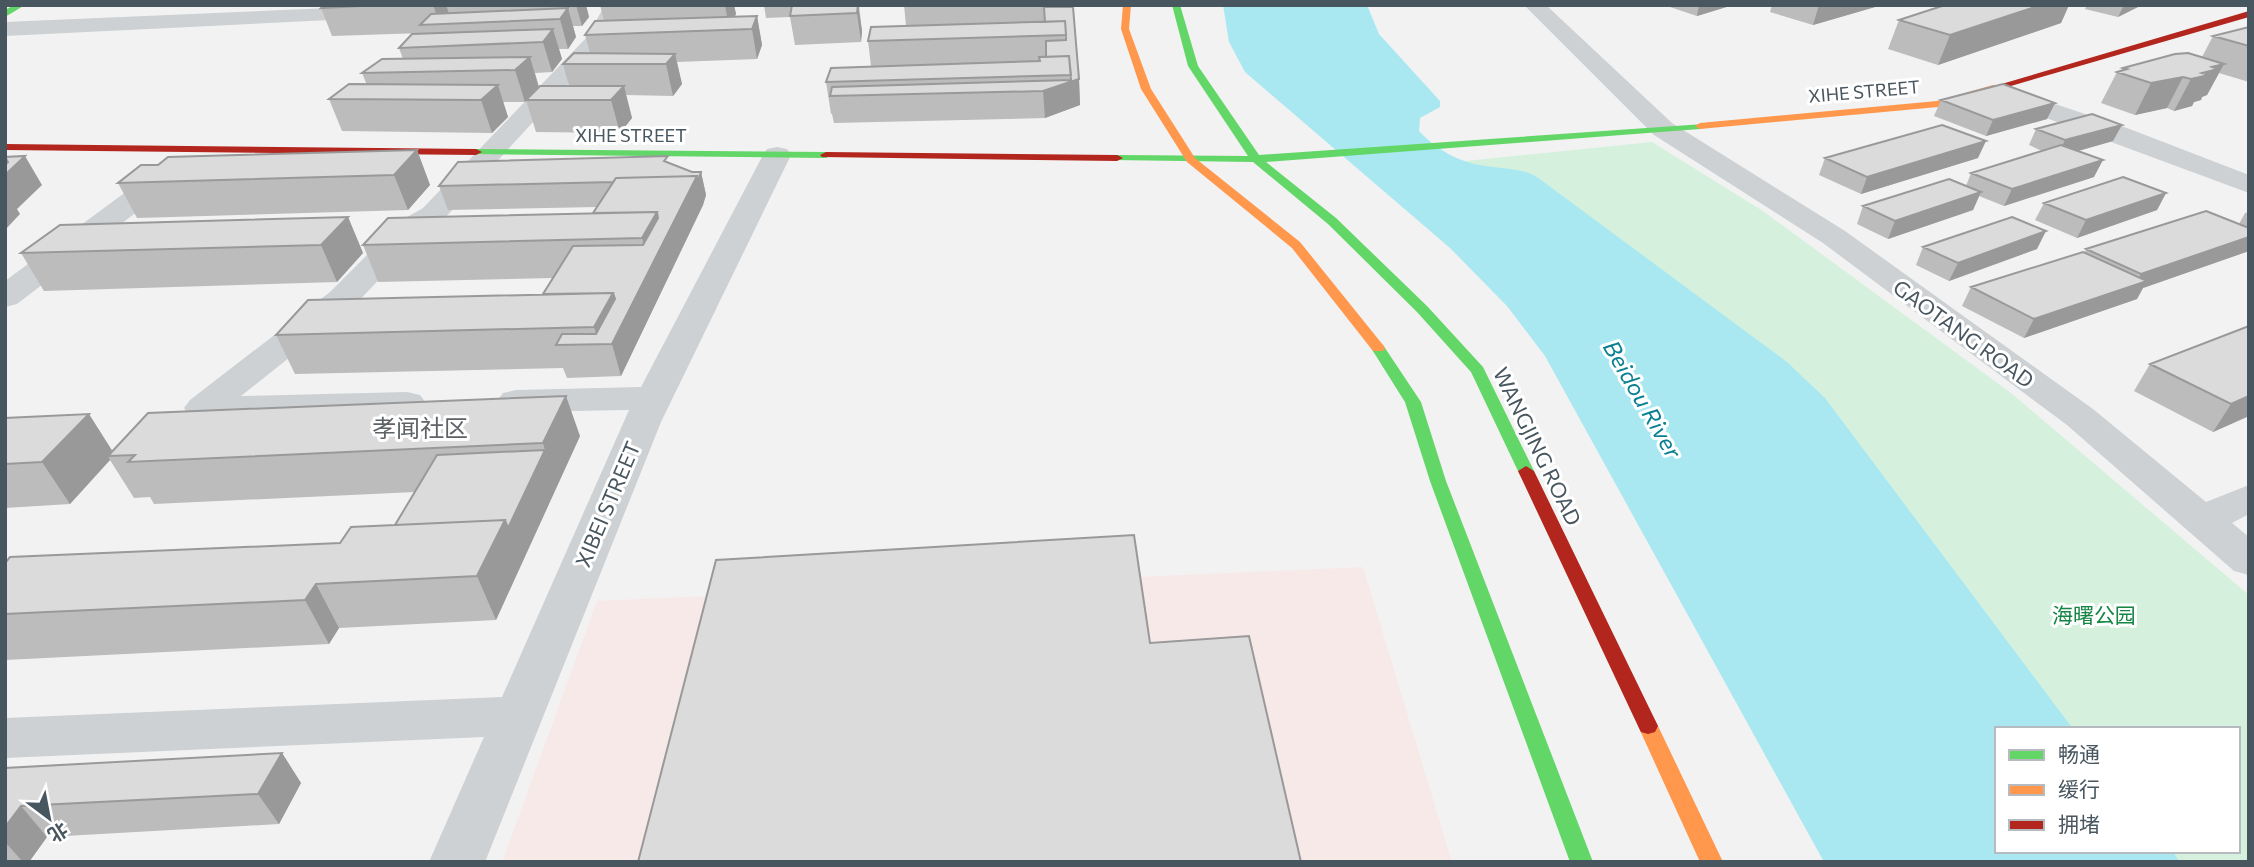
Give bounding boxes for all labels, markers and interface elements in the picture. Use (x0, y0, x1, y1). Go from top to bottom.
street label: XIHE STREET (1807, 75, 1921, 107)
street label: XIHE STREET (575, 124, 687, 146)
street label: GAOTANG ROAD (1889, 274, 2039, 392)
water label: Beidou River (1598, 335, 1688, 464)
street label: WANGJING ROAD (1489, 363, 1587, 529)
district label: 孝闻社区 (372, 413, 468, 442)
street label: XIBEI STREET (569, 437, 645, 571)
park label: 海曙公园 (2052, 602, 2136, 627)
legend (1995, 727, 2240, 853)
text: 畅通 (2058, 741, 2100, 766)
text: 缓行 (2058, 776, 2100, 801)
north arrow (14, 783, 84, 853)
text: 拥堵 (2058, 811, 2100, 836)
text: 北 (44, 818, 72, 848)

